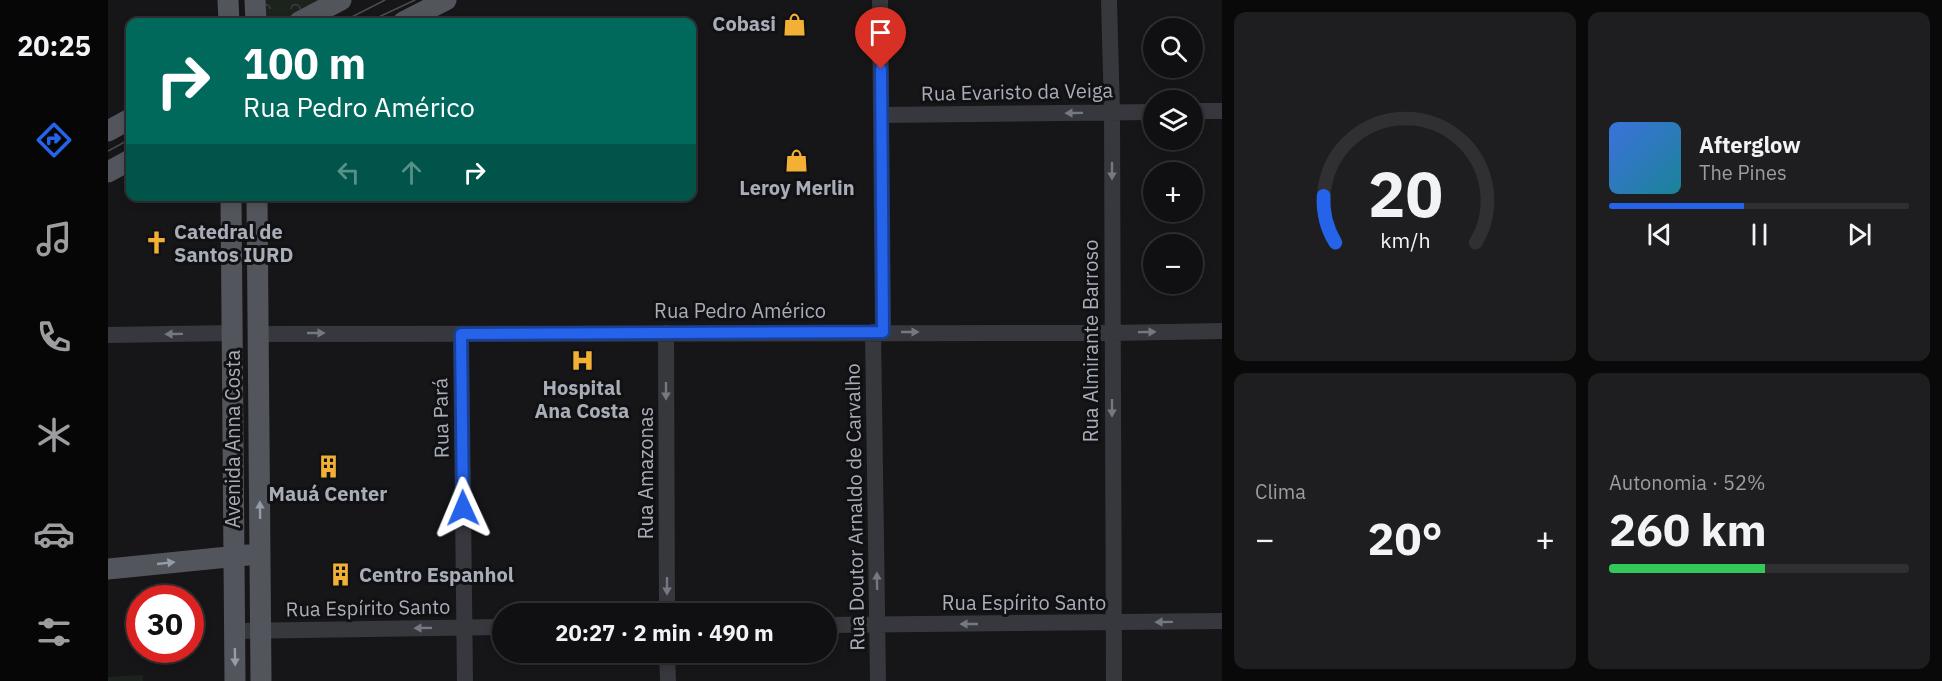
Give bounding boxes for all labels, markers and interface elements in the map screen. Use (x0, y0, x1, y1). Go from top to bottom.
pin (855, 7, 906, 69)
place label: Cobasi (712, 10, 776, 37)
shop icon: Cobasi (781, 11, 807, 37)
icon: arrive (864, 16, 897, 49)
map controls (1143, 18, 1203, 294)
button: search (1143, 18, 1203, 78)
text: 20:25 (17, 28, 91, 63)
text: 100 m (243, 36, 366, 91)
icon: right (144, 42, 222, 120)
street label: Rua Evaristo da Veiga (921, 76, 1114, 107)
text: Rua Pedro Américo (243, 89, 475, 124)
button: layers (1143, 90, 1203, 150)
one-way arrow (1065, 108, 1084, 117)
icon: directions (33, 119, 75, 161)
text: Afterglow (1699, 130, 1801, 159)
shop icon: Leroy Merlin (784, 147, 810, 173)
text: 20 (1368, 154, 1442, 235)
icon: left (332, 156, 365, 189)
icon: ahead (395, 156, 428, 189)
icon: right (458, 156, 491, 189)
text: The Pines (1699, 159, 1787, 186)
one-way arrow (1107, 161, 1117, 180)
button: + (1143, 162, 1203, 222)
place label: Leroy Merlin (739, 174, 855, 201)
icon: music (33, 218, 75, 260)
place label: Catedral de Santos IURD (174, 218, 293, 268)
icon: previous (1643, 218, 1676, 251)
icon: pause (1743, 218, 1776, 251)
icon: next (1843, 218, 1876, 251)
text: km/h (1380, 227, 1430, 255)
church icon: Catedral de Santos IURD (143, 230, 169, 256)
button: − (1143, 234, 1203, 294)
street label: Rua Almirante Barroso (1077, 240, 1104, 442)
street label: Rua Pedro Américo (654, 297, 826, 324)
icon: phone (33, 316, 75, 358)
one-way arrow (901, 327, 920, 337)
one-way arrow (1138, 327, 1157, 337)
one-way arrow (307, 328, 326, 338)
one-way arrow (165, 329, 184, 339)
hospital icon: Hospital Ana Costa (569, 347, 595, 373)
street label: Avenida Anna Costa (219, 350, 246, 528)
street label: Rua Doutor Arnaldo de Carvalho (838, 363, 871, 651)
place label: Hospital Ana Costa (535, 374, 629, 424)
street label: Rua Pará (426, 377, 455, 458)
one-way arrow (661, 382, 671, 401)
one-way arrow (1108, 398, 1117, 417)
street label: Rua Amazonas (632, 407, 659, 539)
icon: climate (33, 414, 75, 456)
building icon: Mauá Center (315, 453, 341, 479)
text: Autonomia · 52% (1609, 469, 1766, 496)
position arrow (431, 476, 495, 540)
text: Clima (1255, 478, 1306, 505)
place label: Mauá Center (269, 480, 387, 507)
one-way arrow (255, 500, 264, 519)
text: 260 km (1609, 500, 1767, 558)
text: 20° (1367, 509, 1443, 567)
icon: car (33, 513, 75, 555)
text: − (1255, 517, 1275, 560)
text: + (1535, 517, 1555, 560)
one-way arrow (157, 558, 176, 568)
place label: Centro Espanhol (359, 561, 514, 588)
building icon: Centro Espanhol (328, 562, 354, 588)
one-way arrow (872, 571, 882, 590)
one-way arrow (662, 577, 672, 596)
speed limit sign: 30 (126, 585, 204, 663)
street label: Rua Espírito Santo (942, 589, 1106, 616)
street label: Rua Espírito Santo (285, 593, 450, 622)
icon: filters (33, 611, 75, 653)
text: 20:27 · 2 min · 490 m (555, 618, 774, 647)
one-way arrow (1154, 618, 1173, 627)
one-way arrow (959, 619, 978, 629)
one-way arrow (414, 624, 433, 633)
one-way arrow (230, 647, 240, 666)

